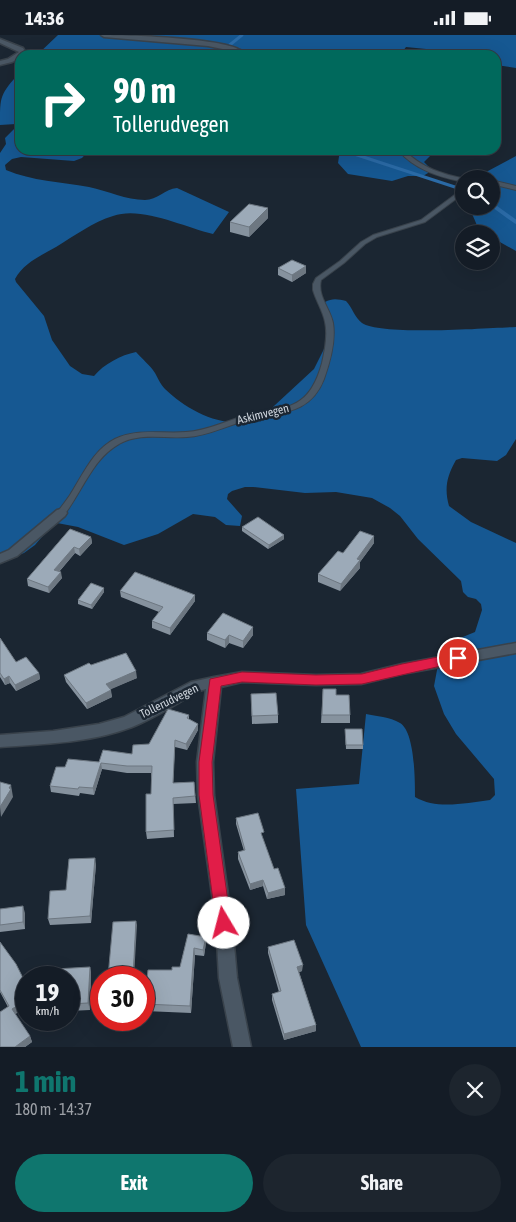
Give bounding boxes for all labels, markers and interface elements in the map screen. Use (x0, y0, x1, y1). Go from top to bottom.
text: 14:36 (25, 7, 64, 29)
icon: right (30, 70, 95, 135)
text: 90 m (113, 70, 176, 110)
text: Tollerudvegen (113, 111, 229, 137)
map controls (455, 170, 500, 270)
button: search (455, 170, 500, 215)
button: layers (455, 225, 500, 270)
street label: Askimvegen (236, 401, 290, 427)
pin (437, 637, 479, 679)
icon: arrive (444, 644, 472, 672)
street label: Tollerudvegen (137, 681, 201, 721)
position arrow (197, 896, 249, 948)
speed limit sign: 30 (90, 966, 155, 1031)
text: 19 (36, 978, 59, 1006)
text: km/h (36, 1004, 59, 1018)
text: 1 min (15, 1064, 76, 1098)
button: close (449, 1064, 501, 1116)
text: 180 m · 14:37 (15, 1100, 92, 1118)
button: Exit (15, 1154, 253, 1212)
button: Share (263, 1154, 501, 1212)

